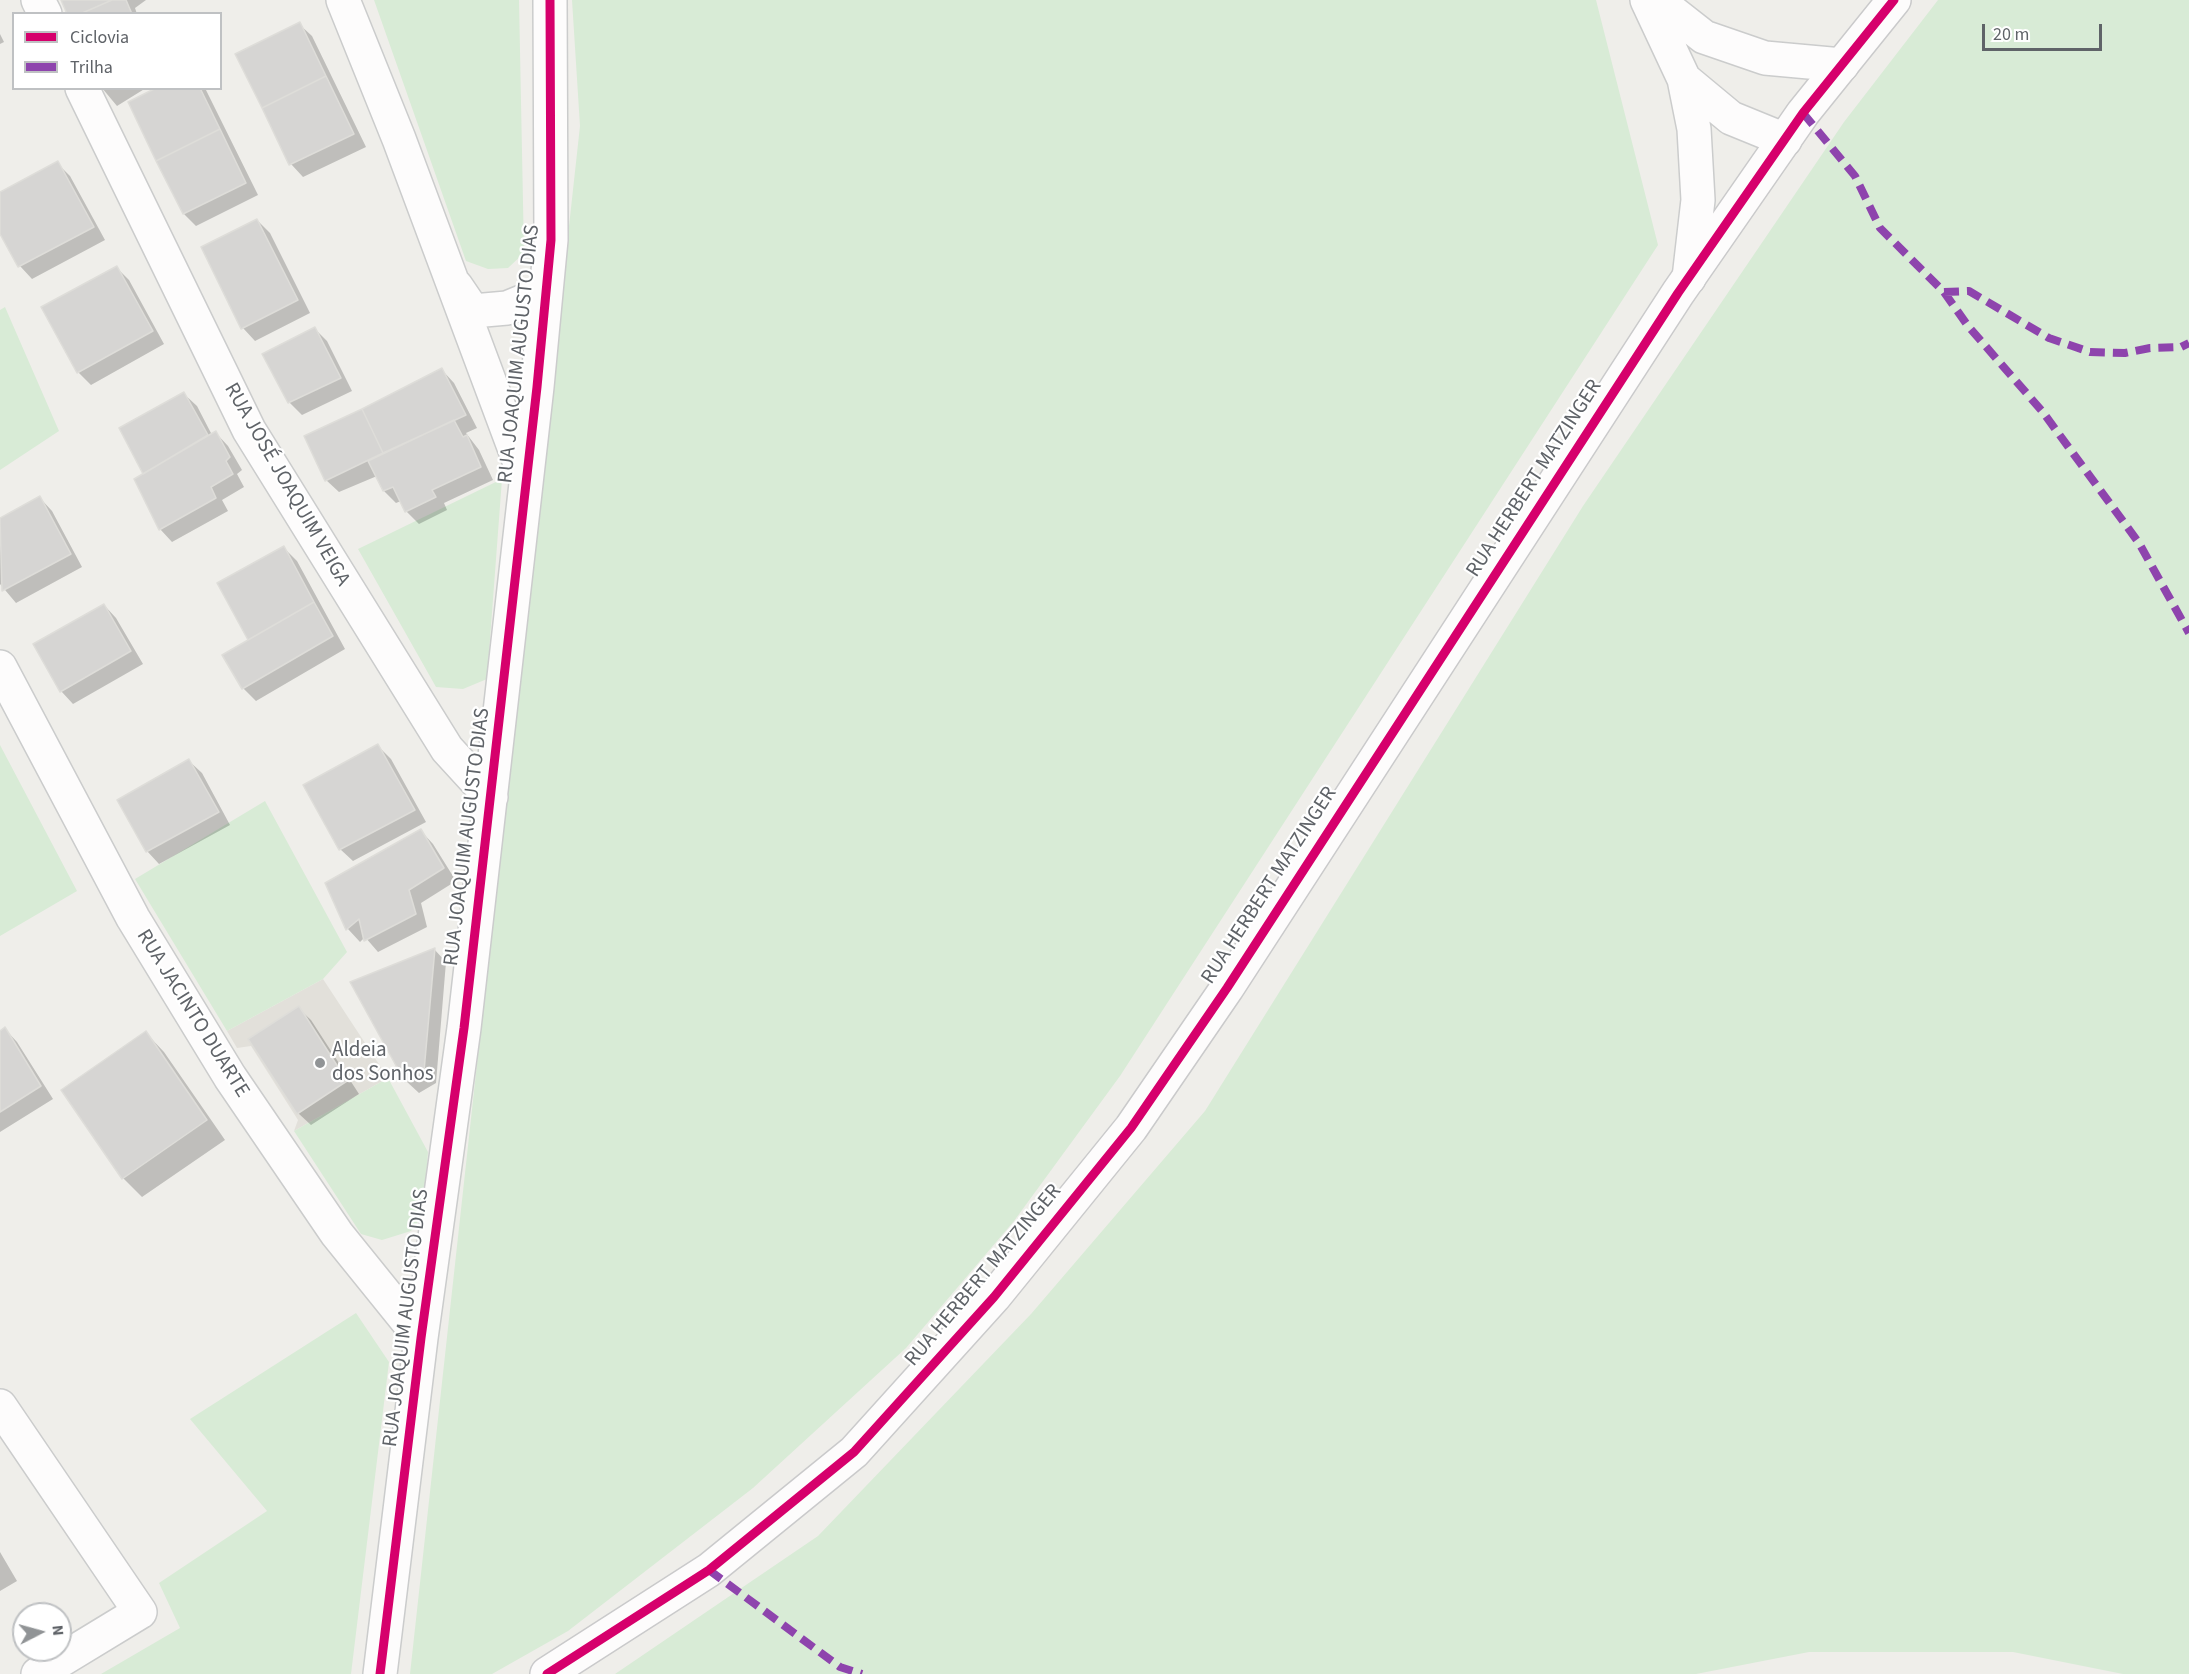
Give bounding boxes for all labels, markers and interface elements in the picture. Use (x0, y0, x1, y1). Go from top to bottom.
legend (12, 12, 222, 90)
scale bar (1985, 12, 2105, 50)
text: 20 m (1993, 22, 2029, 47)
text: Ciclovia (70, 25, 129, 50)
text: Trilha (70, 55, 113, 80)
street label: RUA JOAQUIM AUGUSTO DIAS (494, 223, 546, 485)
street label: RUA HERBERT MATZINGER (1462, 376, 1608, 582)
street label: RUA JOSÉ JOAQUIM VEIGA (217, 379, 355, 591)
street label: RUA JOAQUIM AUGUSTO DIAS (440, 706, 496, 968)
street label: RUA HERBERT MATZINGER (1197, 783, 1343, 989)
street label: RUA JACINTO DUARTE (130, 925, 254, 1103)
place label: Aldeia dos Sonhos (332, 1038, 434, 1088)
marker: Aldeia dos Sonhos (313, 1056, 327, 1070)
street label: RUA HERBERT MATZINGER (900, 1180, 1068, 1372)
street label: RUA JOAQUIM AUGUSTO DIAS (379, 1187, 435, 1449)
north arrow (12, 1602, 72, 1662)
text: N (46, 1624, 69, 1637)

